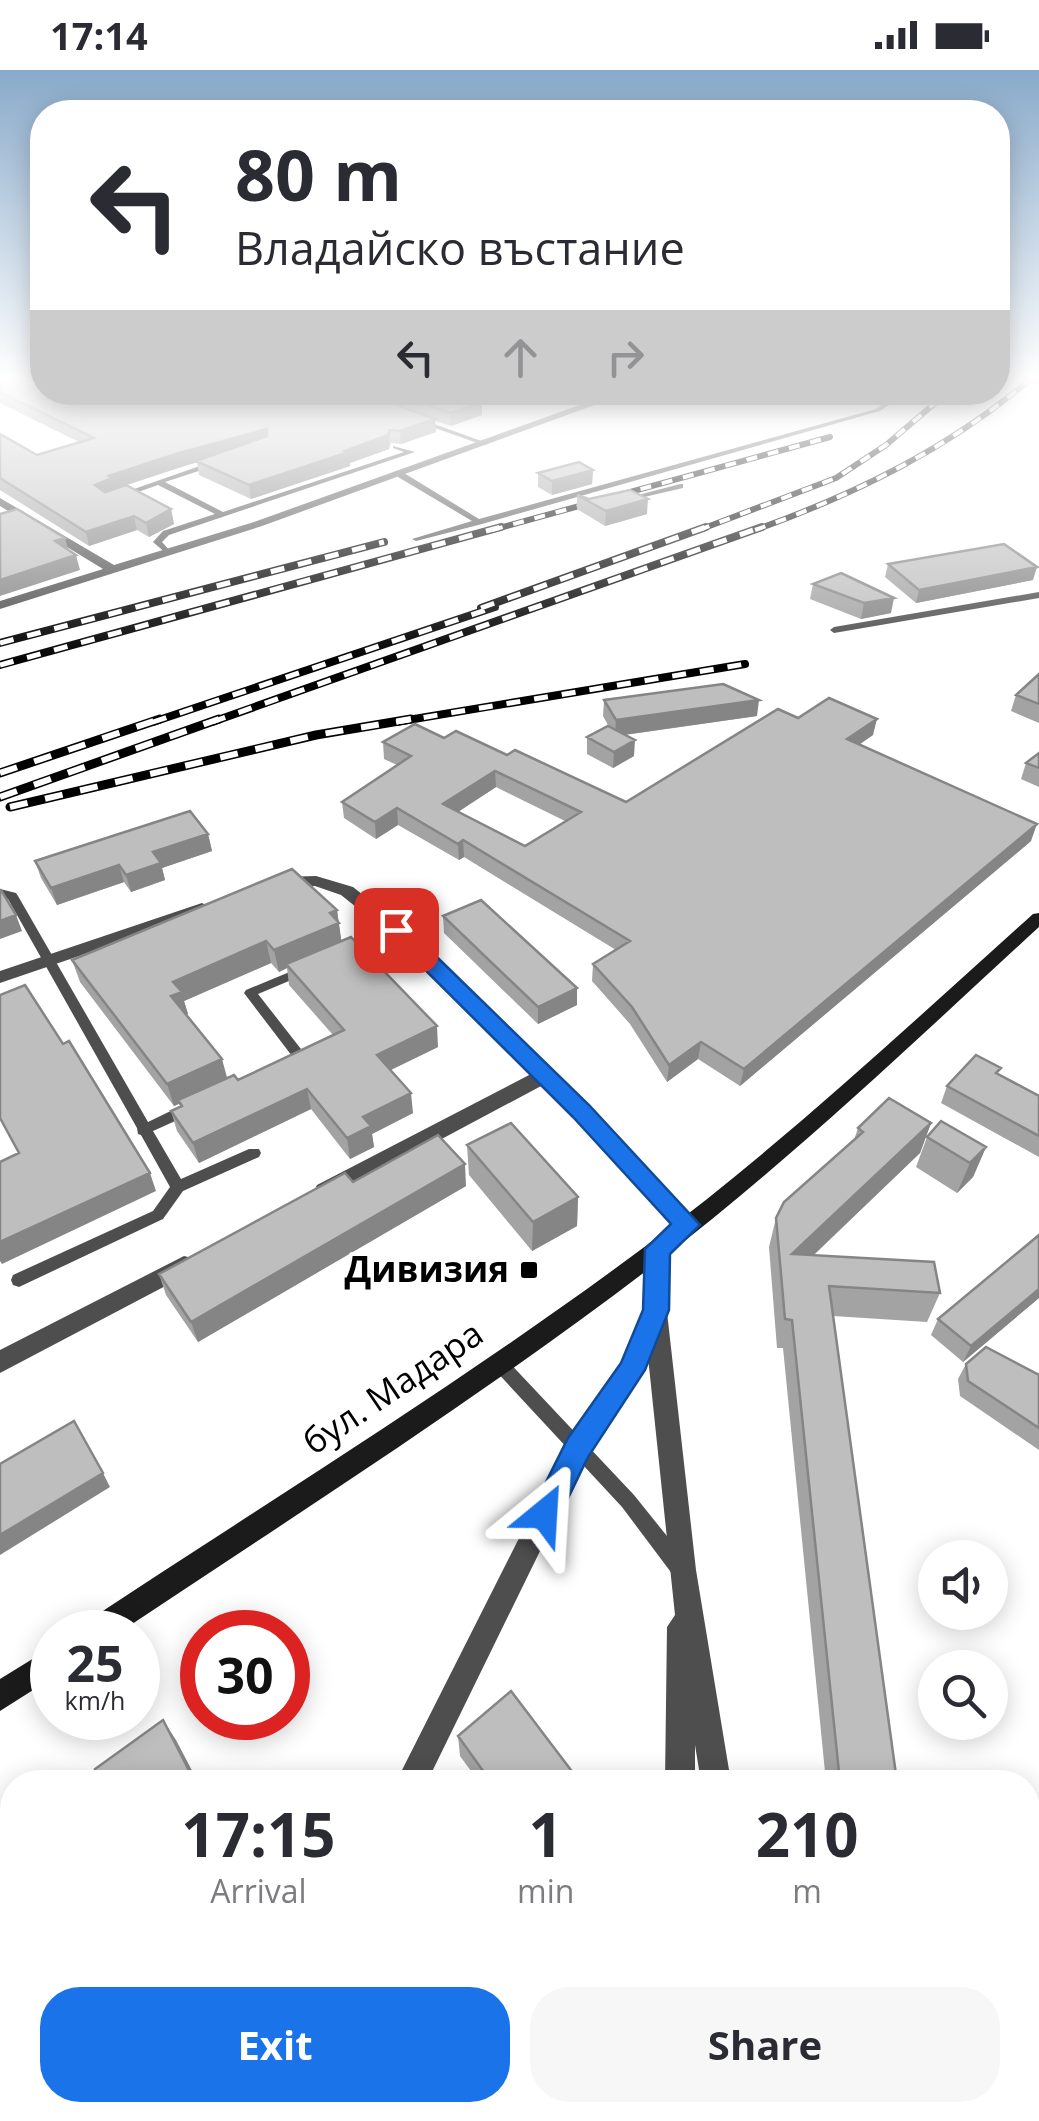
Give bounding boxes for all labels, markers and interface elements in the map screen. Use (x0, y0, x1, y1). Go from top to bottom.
text: 17:14 (50, 9, 148, 61)
text: 80 m (235, 126, 402, 222)
icon: left (70, 140, 200, 270)
text: Владайско въстание (235, 217, 685, 278)
icon: left (388, 330, 443, 385)
icon: ahead (493, 330, 548, 385)
icon: right (598, 330, 653, 385)
pin (354, 888, 439, 973)
icon: arrive (369, 903, 424, 958)
place label: Дивизия (344, 1245, 509, 1292)
marker: Дивизия (518, 1259, 540, 1281)
street label: бул. Мадара (293, 1309, 492, 1464)
position arrow (492, 1462, 596, 1566)
map controls (918, 1540, 1008, 1740)
button: sound (918, 1540, 1008, 1630)
speed limit sign: 30 (180, 1610, 310, 1740)
text: 25 (66, 1629, 124, 1697)
button: search (918, 1650, 1008, 1740)
text: km/h (65, 1683, 125, 1717)
text: 17:15 (181, 1793, 336, 1875)
text: 1 (529, 1793, 563, 1875)
text: 210 (756, 1793, 859, 1875)
text: Arrival (210, 1869, 307, 1912)
text: min (517, 1869, 574, 1912)
text: m (792, 1869, 822, 1912)
button: Exit (40, 1987, 510, 2102)
button: Share (530, 1987, 1000, 2102)

